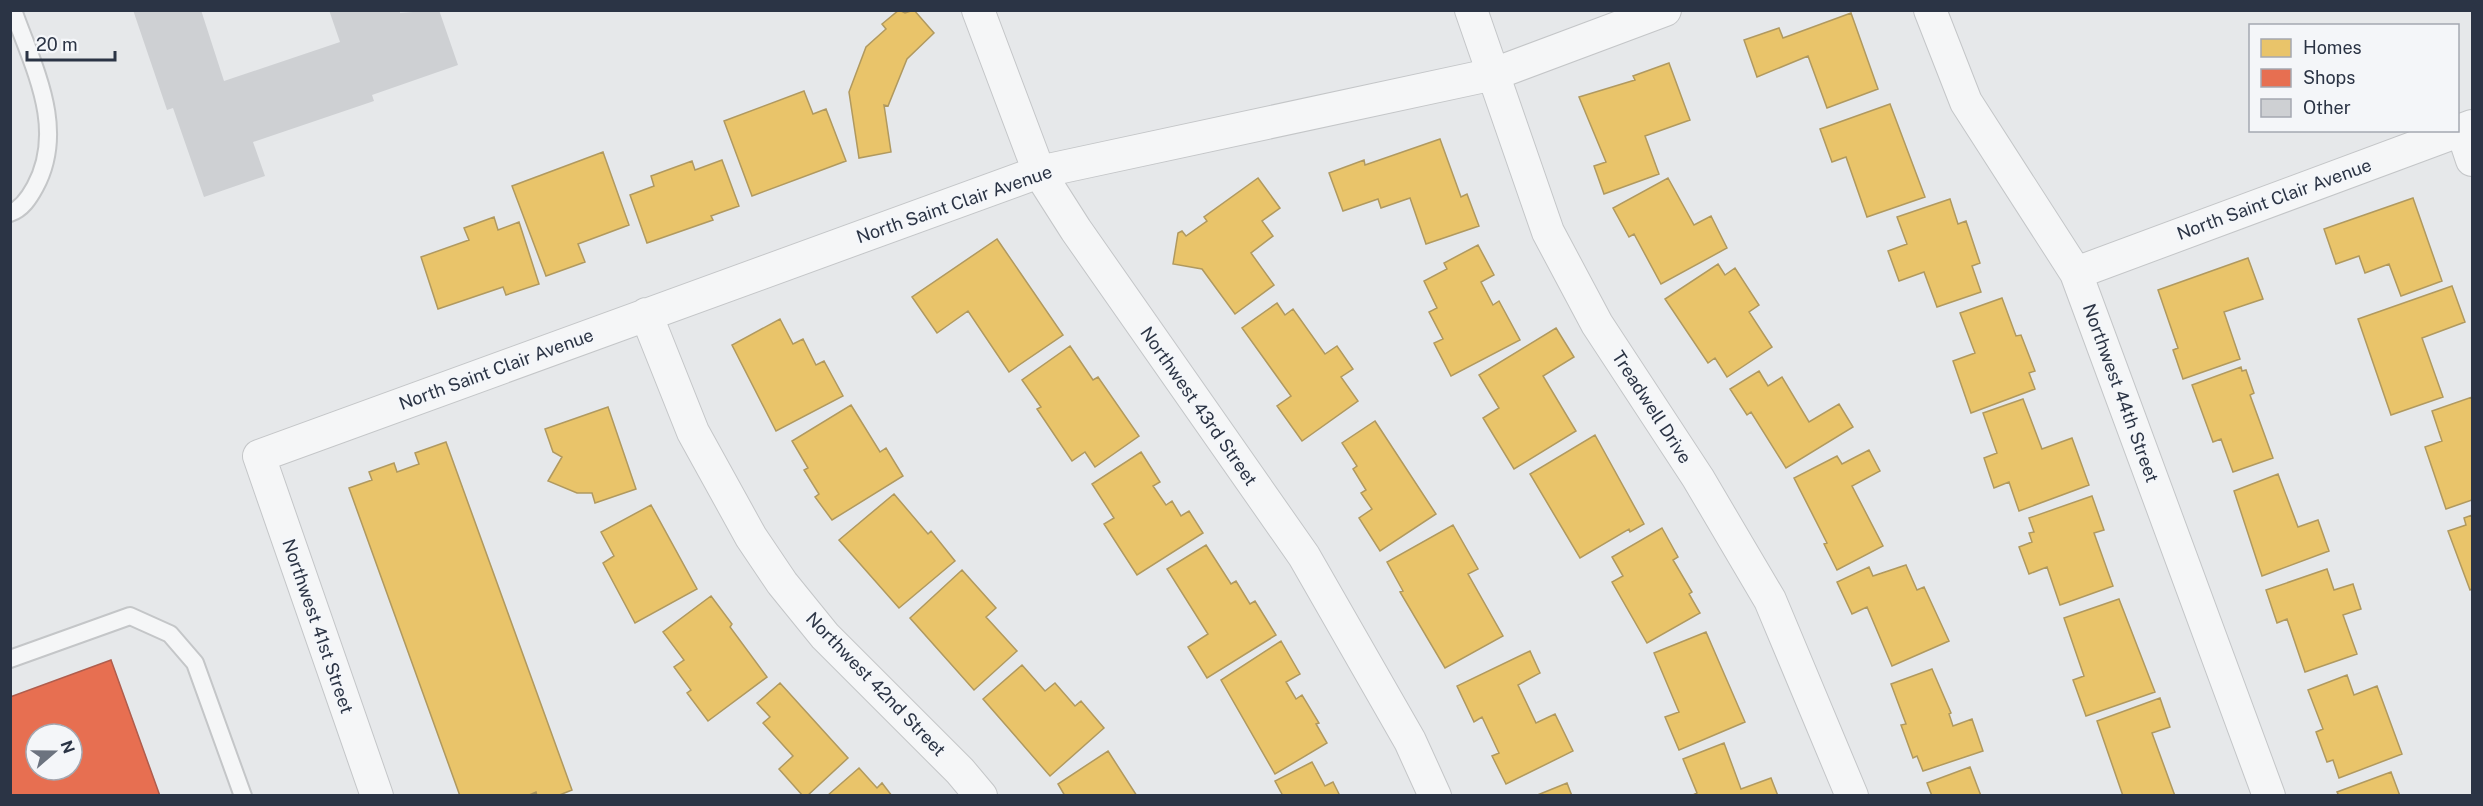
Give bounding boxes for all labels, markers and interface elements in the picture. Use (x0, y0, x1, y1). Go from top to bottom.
scale bar (27, 24, 116, 62)
legend (2249, 24, 2459, 132)
text: 20 m (36, 34, 78, 55)
text: Homes (2303, 37, 2362, 58)
text: Shops (2303, 67, 2355, 88)
text: Other (2303, 97, 2351, 118)
street label: North Saint Clair Avenue (2174, 154, 2374, 244)
street label: North Saint Clair Avenue (853, 161, 1055, 247)
street label: Northwest 44th Street (2079, 301, 2163, 485)
street label: Northwest 43rd Street (1136, 323, 1262, 489)
street label: North Saint Clair Avenue (396, 324, 596, 414)
street label: Treadwell Drive (1608, 347, 1696, 467)
street label: Northwest 41st Street (278, 536, 358, 716)
street label: Northwest 42nd Street (802, 608, 950, 760)
north arrow (24, 722, 84, 782)
text: N (57, 738, 79, 756)

